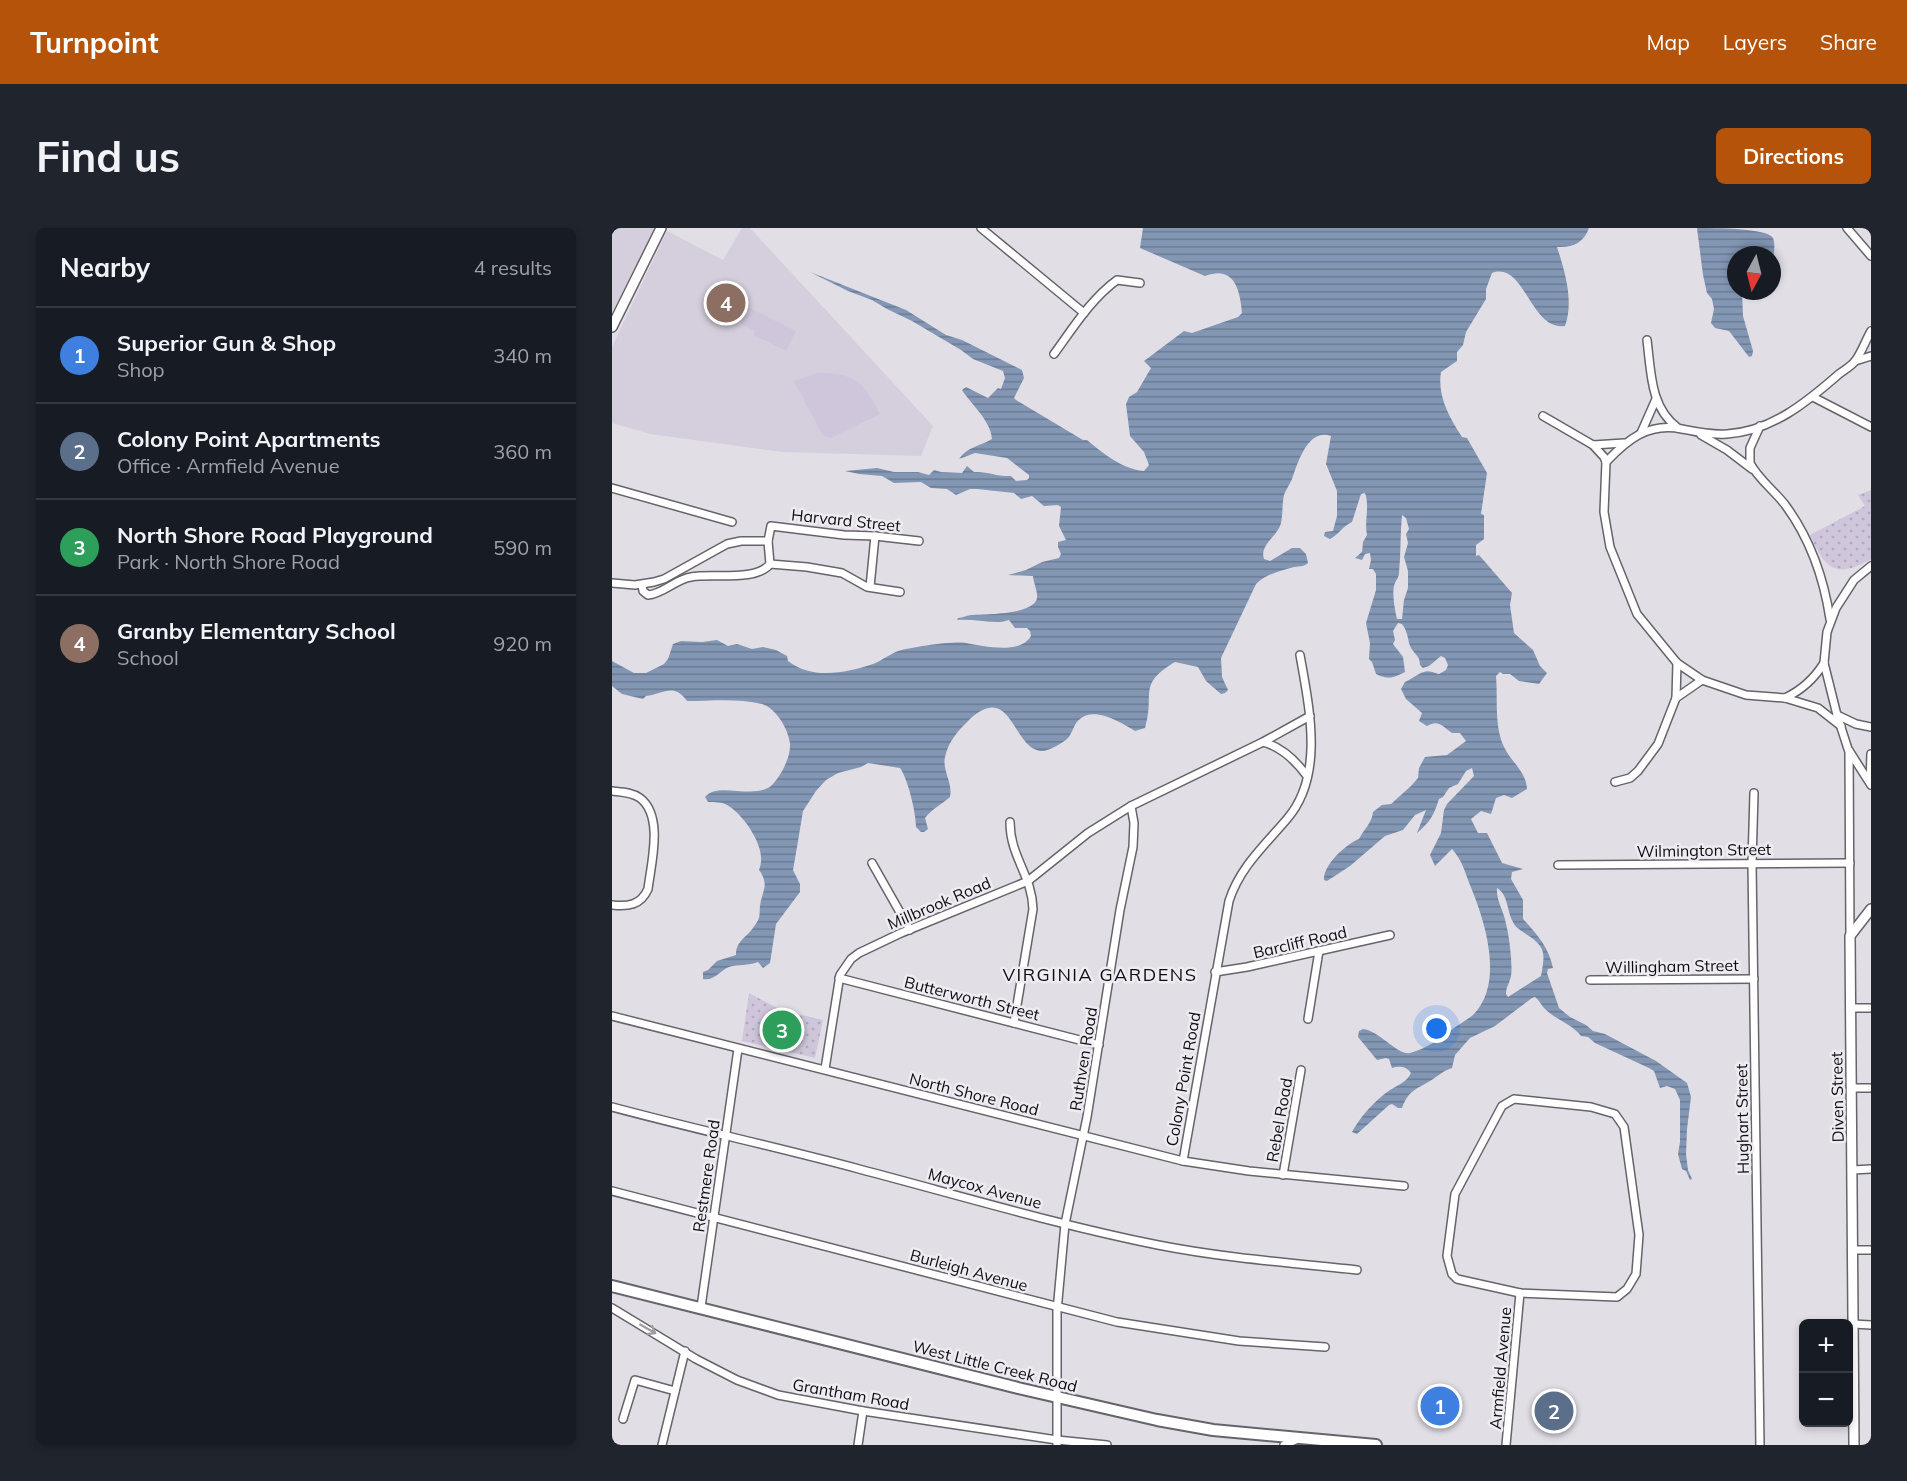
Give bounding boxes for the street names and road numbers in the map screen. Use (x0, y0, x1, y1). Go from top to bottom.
street label: Harvard Street (790, 504, 902, 536)
street label: Wilmington Street (1636, 839, 1772, 861)
street label: Millbrook Road (884, 872, 994, 934)
street label: Barcliff Road (1251, 921, 1349, 963)
street label: Willingham Street (1605, 955, 1739, 977)
street label: Butterworth Street (902, 972, 1042, 1025)
street label: Ruthven Road (1065, 1006, 1101, 1112)
street label: Colony Point Road (1161, 1010, 1205, 1148)
street label: Diven Street (1826, 1051, 1848, 1142)
street label: Hughart Street (1731, 1063, 1753, 1174)
street label: North Shore Road (907, 1068, 1041, 1120)
street label: Rebel Road (1262, 1076, 1296, 1164)
street label: Restmere Road (688, 1118, 724, 1234)
street label: Maycox Avenue (926, 1163, 1044, 1213)
street label: Burleigh Avenue (908, 1245, 1030, 1295)
street label: Armfield Avenue (1485, 1306, 1515, 1430)
street label: West Little Creek Road (911, 1336, 1079, 1396)
street label: Grantham Road (791, 1374, 911, 1414)

